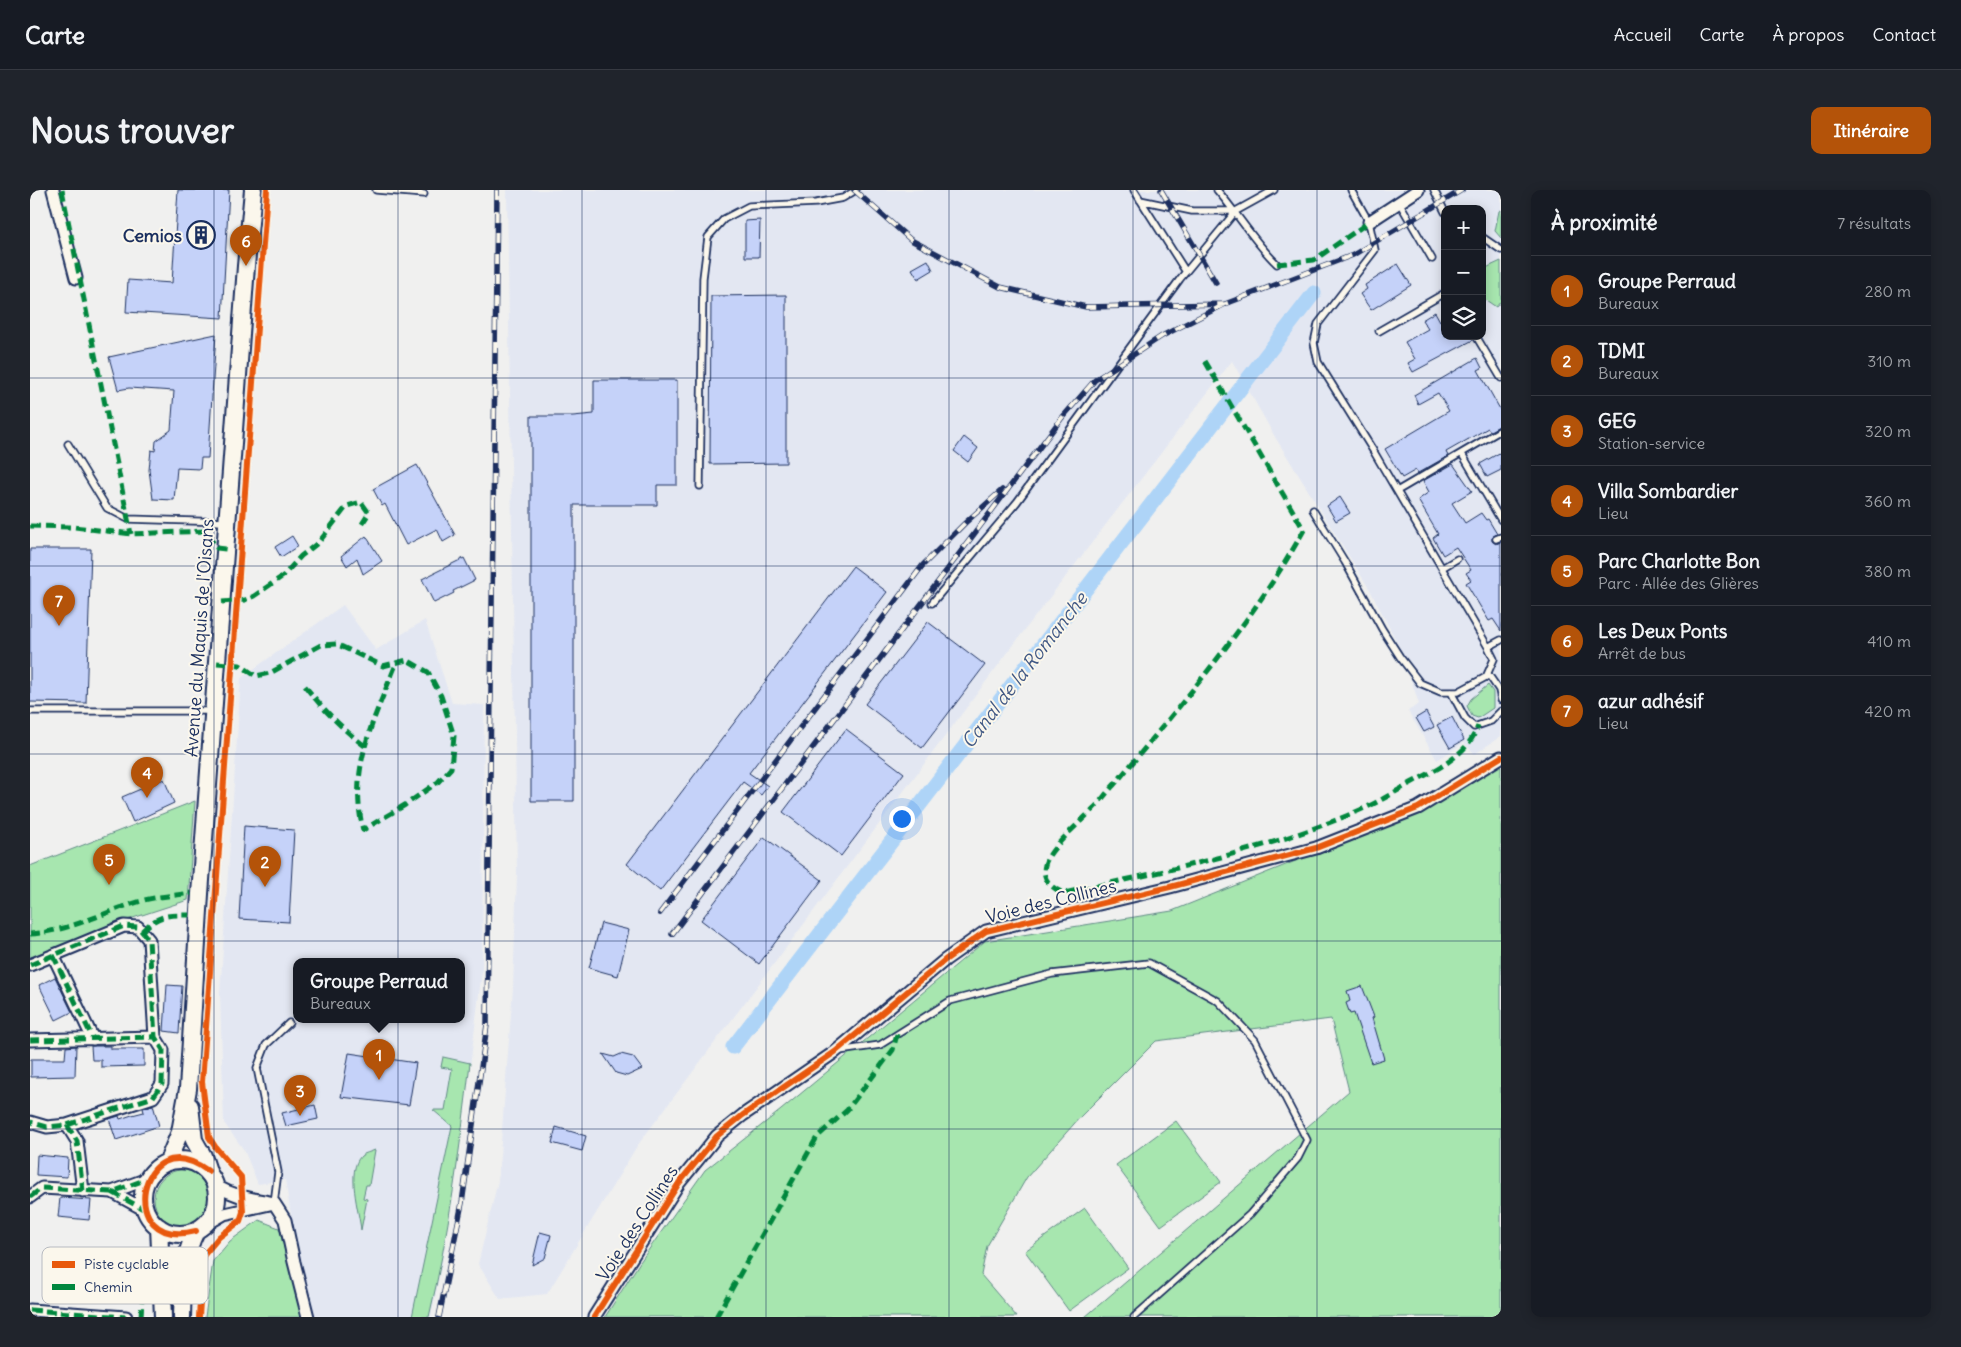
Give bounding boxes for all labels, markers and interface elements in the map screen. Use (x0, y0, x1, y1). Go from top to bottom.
text: Carte (25, 20, 85, 50)
text: Accueil (1614, 23, 1672, 46)
text: Carte (1700, 23, 1745, 46)
text: À propos (1773, 23, 1844, 46)
text: Contact (1872, 23, 1936, 46)
button: Itinéraire (1811, 107, 1931, 154)
text: Nous trouver (30, 108, 234, 152)
map controls (1441, 205, 1486, 340)
button: + (1441, 205, 1486, 250)
text: À proximité (1551, 209, 1658, 236)
text: 7 résultats (1837, 213, 1911, 233)
building icon: Cemios (186, 220, 216, 250)
place label: Cemios (123, 224, 182, 247)
pin: 6 (230, 225, 262, 266)
button: − (1441, 250, 1486, 295)
text: Groupe Perraud (1598, 269, 1736, 293)
text: 1 (1564, 281, 1570, 301)
text: 280 m (1865, 281, 1911, 301)
text: Bureaux (1598, 293, 1659, 313)
button: layers (1441, 295, 1486, 340)
text: TDMI (1598, 339, 1645, 363)
text: 2 (1563, 351, 1571, 371)
text: 310 m (1867, 351, 1911, 371)
text: Bureaux (1598, 363, 1659, 383)
text: GEG (1598, 409, 1636, 433)
text: 3 (1562, 421, 1572, 441)
text: 320 m (1865, 421, 1911, 441)
text: Station-service (1598, 433, 1705, 453)
text: Villa Sombardier (1598, 479, 1738, 503)
text: 4 (1562, 491, 1572, 511)
text: 360 m (1864, 491, 1911, 511)
text: Lieu (1598, 503, 1628, 523)
street label: Avenue du Maquis de l'Oisans (179, 518, 219, 758)
text: Parc Charlotte Bon (1598, 549, 1760, 573)
text: 5 (1562, 561, 1572, 581)
text: 380 m (1864, 561, 1911, 581)
text: Parc · Allée des Glières (1598, 573, 1759, 593)
pin: 7 (43, 585, 75, 626)
water label: Canal de la Romanche (956, 586, 1093, 753)
text: Les Deux Ponts (1598, 619, 1727, 643)
text: 6 (1562, 631, 1572, 651)
text: 410 m (1867, 631, 1911, 651)
text: Arrêt de bus (1598, 643, 1686, 663)
text: azur adhésif (1598, 689, 1704, 713)
text: 7 (1563, 701, 1571, 721)
text: 420 m (1865, 701, 1911, 721)
text: Lieu (1598, 713, 1628, 733)
pin: 4 (131, 757, 163, 798)
your location (889, 806, 915, 832)
pin: 5 (93, 844, 125, 885)
pin: 2 (249, 846, 281, 887)
street label: Voie des Collines (983, 874, 1119, 928)
popup (293, 958, 465, 1023)
text: Groupe Perraud (310, 969, 448, 993)
text: Bureaux (310, 993, 371, 1013)
pin: 1 (363, 1039, 395, 1080)
pin: 3 (284, 1075, 316, 1116)
street label: Voie des Collines (591, 1161, 683, 1285)
legend (42, 1247, 208, 1304)
text: Piste cyclable (84, 1255, 169, 1273)
text: Chemin (84, 1278, 132, 1296)

